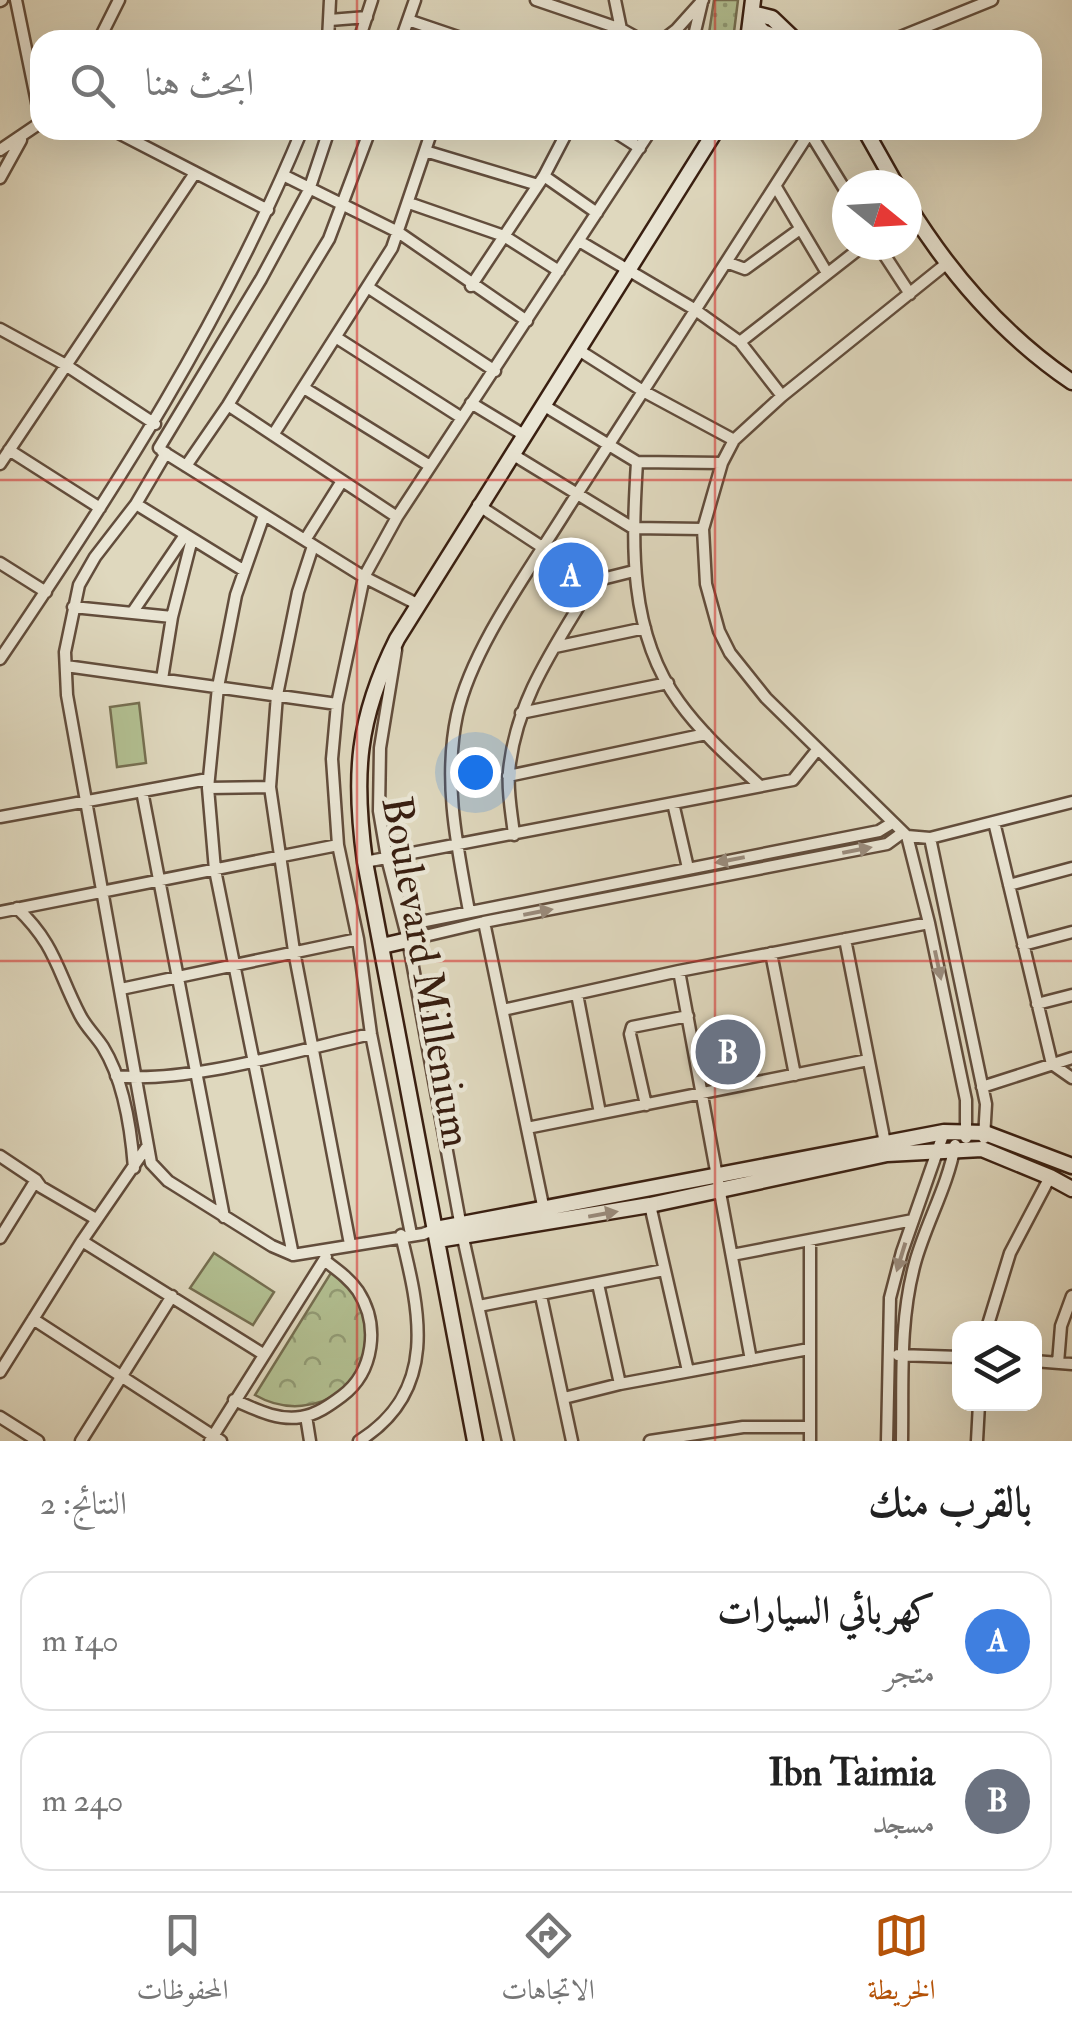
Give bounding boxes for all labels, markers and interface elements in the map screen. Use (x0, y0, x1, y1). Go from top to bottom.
search box (30, 30, 1042, 140)
icon: search (65, 58, 120, 113)
text: ابحث هنا (145, 59, 254, 107)
north arrow (832, 170, 922, 260)
pin: A (538, 538, 604, 612)
your location (450, 747, 501, 798)
street label: Boulevard Millenium (370, 792, 482, 1152)
one-way arrow (842, 842, 873, 857)
one-way arrow (714, 853, 745, 869)
one-way arrow (523, 904, 554, 919)
one-way arrow (930, 950, 946, 981)
pin: B (696, 1014, 760, 1090)
one-way arrow (588, 1206, 619, 1221)
one-way arrow (893, 1243, 908, 1273)
map controls (952, 1321, 1042, 1411)
button: layers (952, 1321, 1042, 1411)
text: بالقرب منك (868, 1477, 1032, 1529)
text: النتائج: 2 (40, 1484, 127, 1524)
text: كهربائي السيارات (717, 1587, 935, 1635)
text: 140 m (42, 1621, 119, 1661)
text: A (987, 1621, 1008, 1661)
text: متجر (884, 1653, 935, 1693)
text: Ibn Taimia (768, 1749, 935, 1797)
text: 240 m (42, 1781, 123, 1821)
text: B (987, 1781, 1008, 1821)
text: مسجد (872, 1803, 935, 1843)
tab: المحفوظات (136, 1908, 229, 2017)
tab: الاتجاهات (501, 1908, 595, 2017)
tab: الخريطة (868, 1908, 936, 2017)

